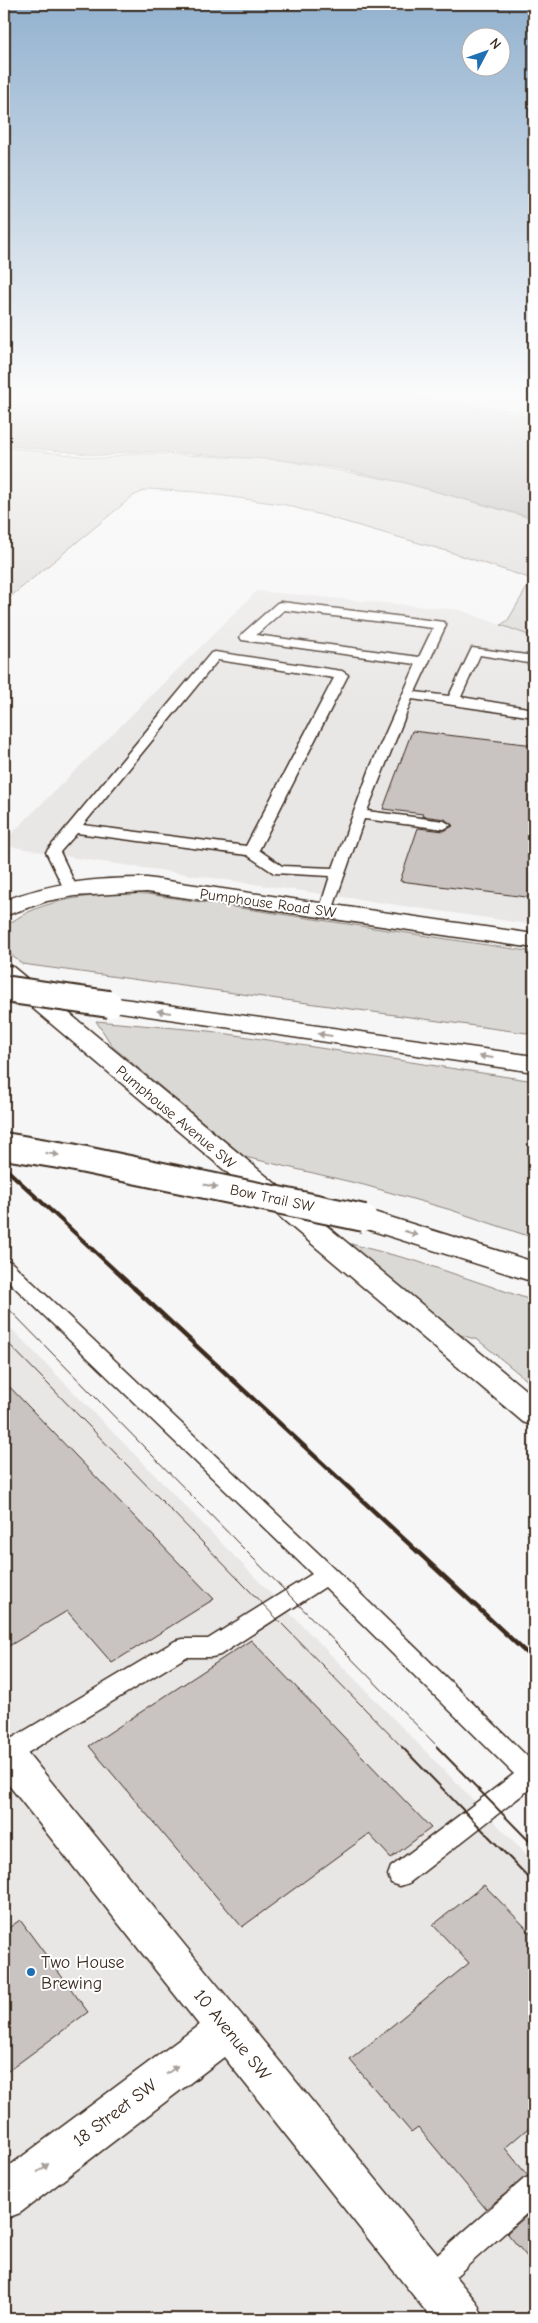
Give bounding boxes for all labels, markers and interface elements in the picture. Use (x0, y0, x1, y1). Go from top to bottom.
north arrow (460, 28, 510, 78)
text: N (486, 35, 505, 53)
street label: Pumphouse Road SW (199, 885, 337, 921)
one-way arrow (156, 1008, 172, 1016)
one-way arrow (317, 1031, 333, 1039)
one-way arrow (478, 1053, 494, 1061)
street label: Pumphouse Avenue SW (112, 1062, 240, 1172)
one-way arrow (44, 1150, 60, 1158)
street label: Bow Trail SW (228, 1180, 316, 1216)
one-way arrow (204, 1182, 219, 1190)
one-way arrow (403, 1229, 418, 1237)
place label: Two House Brewing (41, 1952, 125, 1994)
marker: Two House Brewing (25, 1966, 37, 1978)
street label: 10 Avenue SW (189, 1985, 275, 2085)
one-way arrow (165, 2064, 178, 2075)
street label: 18 Street SW (69, 2075, 161, 2151)
one-way arrow (36, 2162, 49, 2173)

